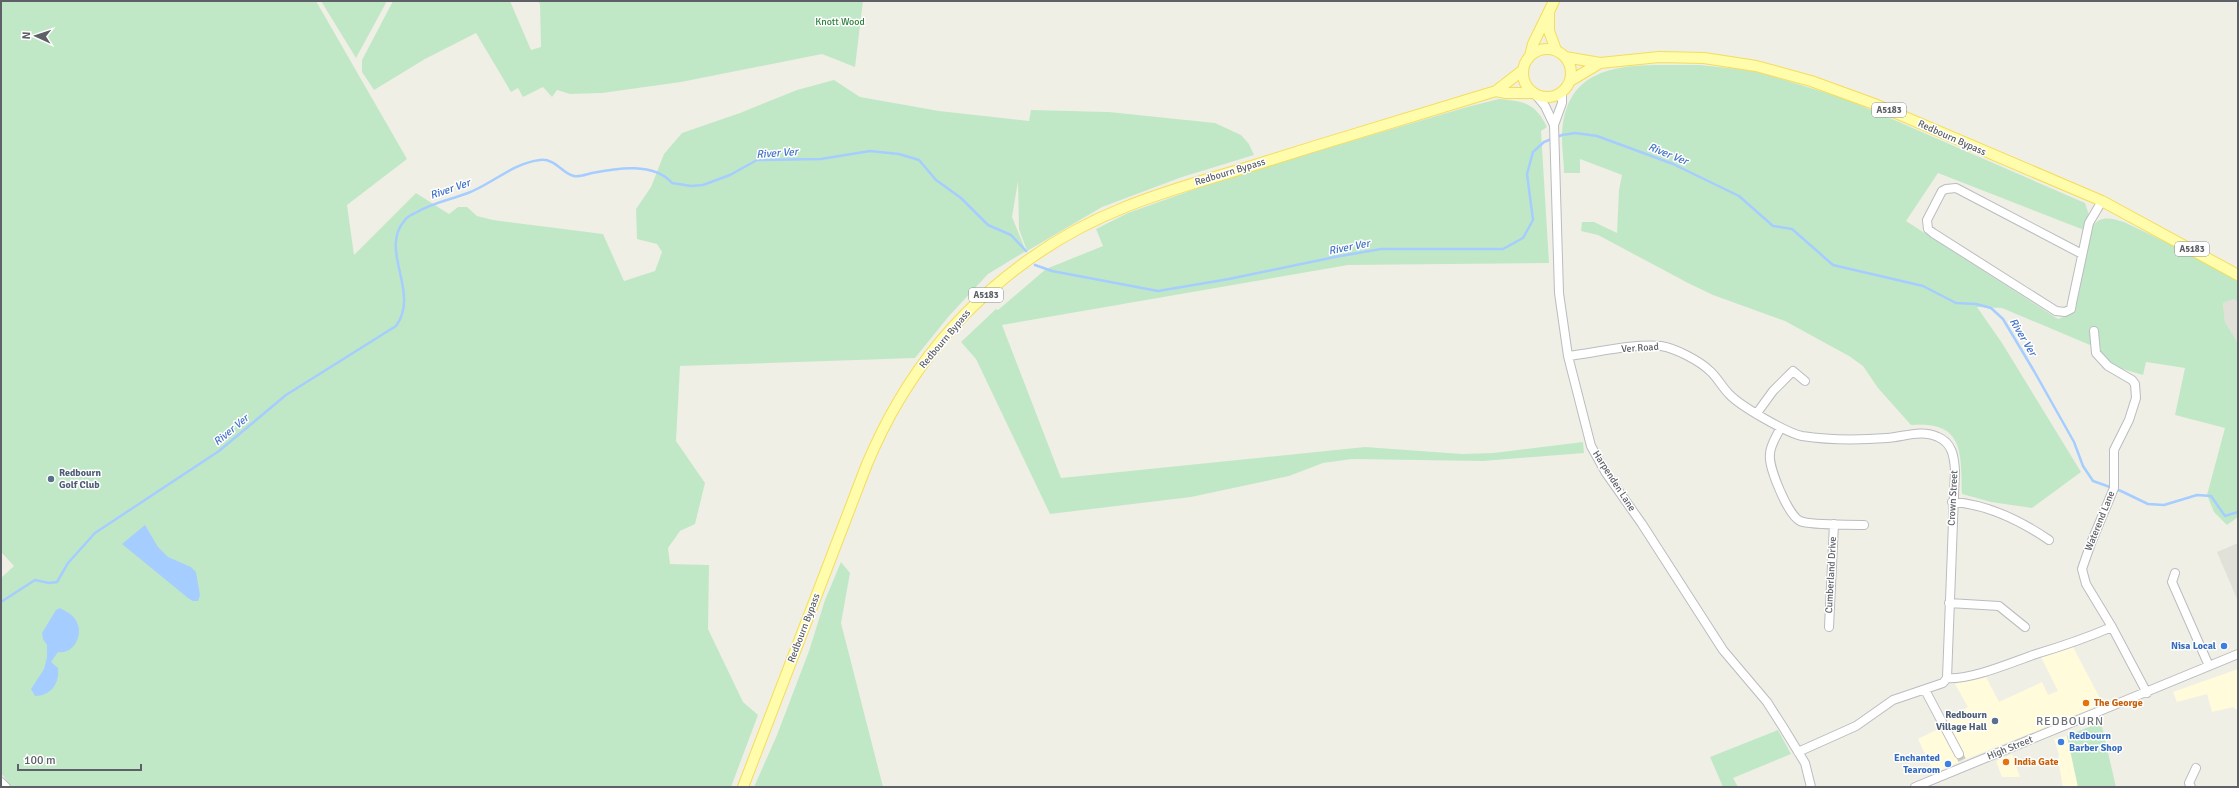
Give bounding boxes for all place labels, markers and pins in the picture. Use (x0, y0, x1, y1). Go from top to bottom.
place label: Redbourn Golf Club (59, 467, 101, 491)
marker: Redbourn Golf Club (46, 474, 56, 484)
place label: Nisa Local (2171, 640, 2216, 652)
marker: Nisa Local (2219, 641, 2229, 651)
place label: The George (2094, 697, 2143, 709)
marker: The George (2081, 698, 2091, 708)
place label: Redbourn Village Hall (1936, 709, 1988, 733)
marker: Redbourn Village Hall (1990, 716, 2000, 726)
place label: Redbourn Barber Shop (2069, 730, 2123, 754)
marker: Redbourn Barber Shop (2056, 737, 2066, 747)
place label: Enchanted Tearoom (1894, 752, 1941, 776)
place label: India Gate (2014, 756, 2059, 768)
marker: India Gate (2001, 757, 2011, 767)
marker: Enchanted Tearoom (1943, 759, 1953, 769)

